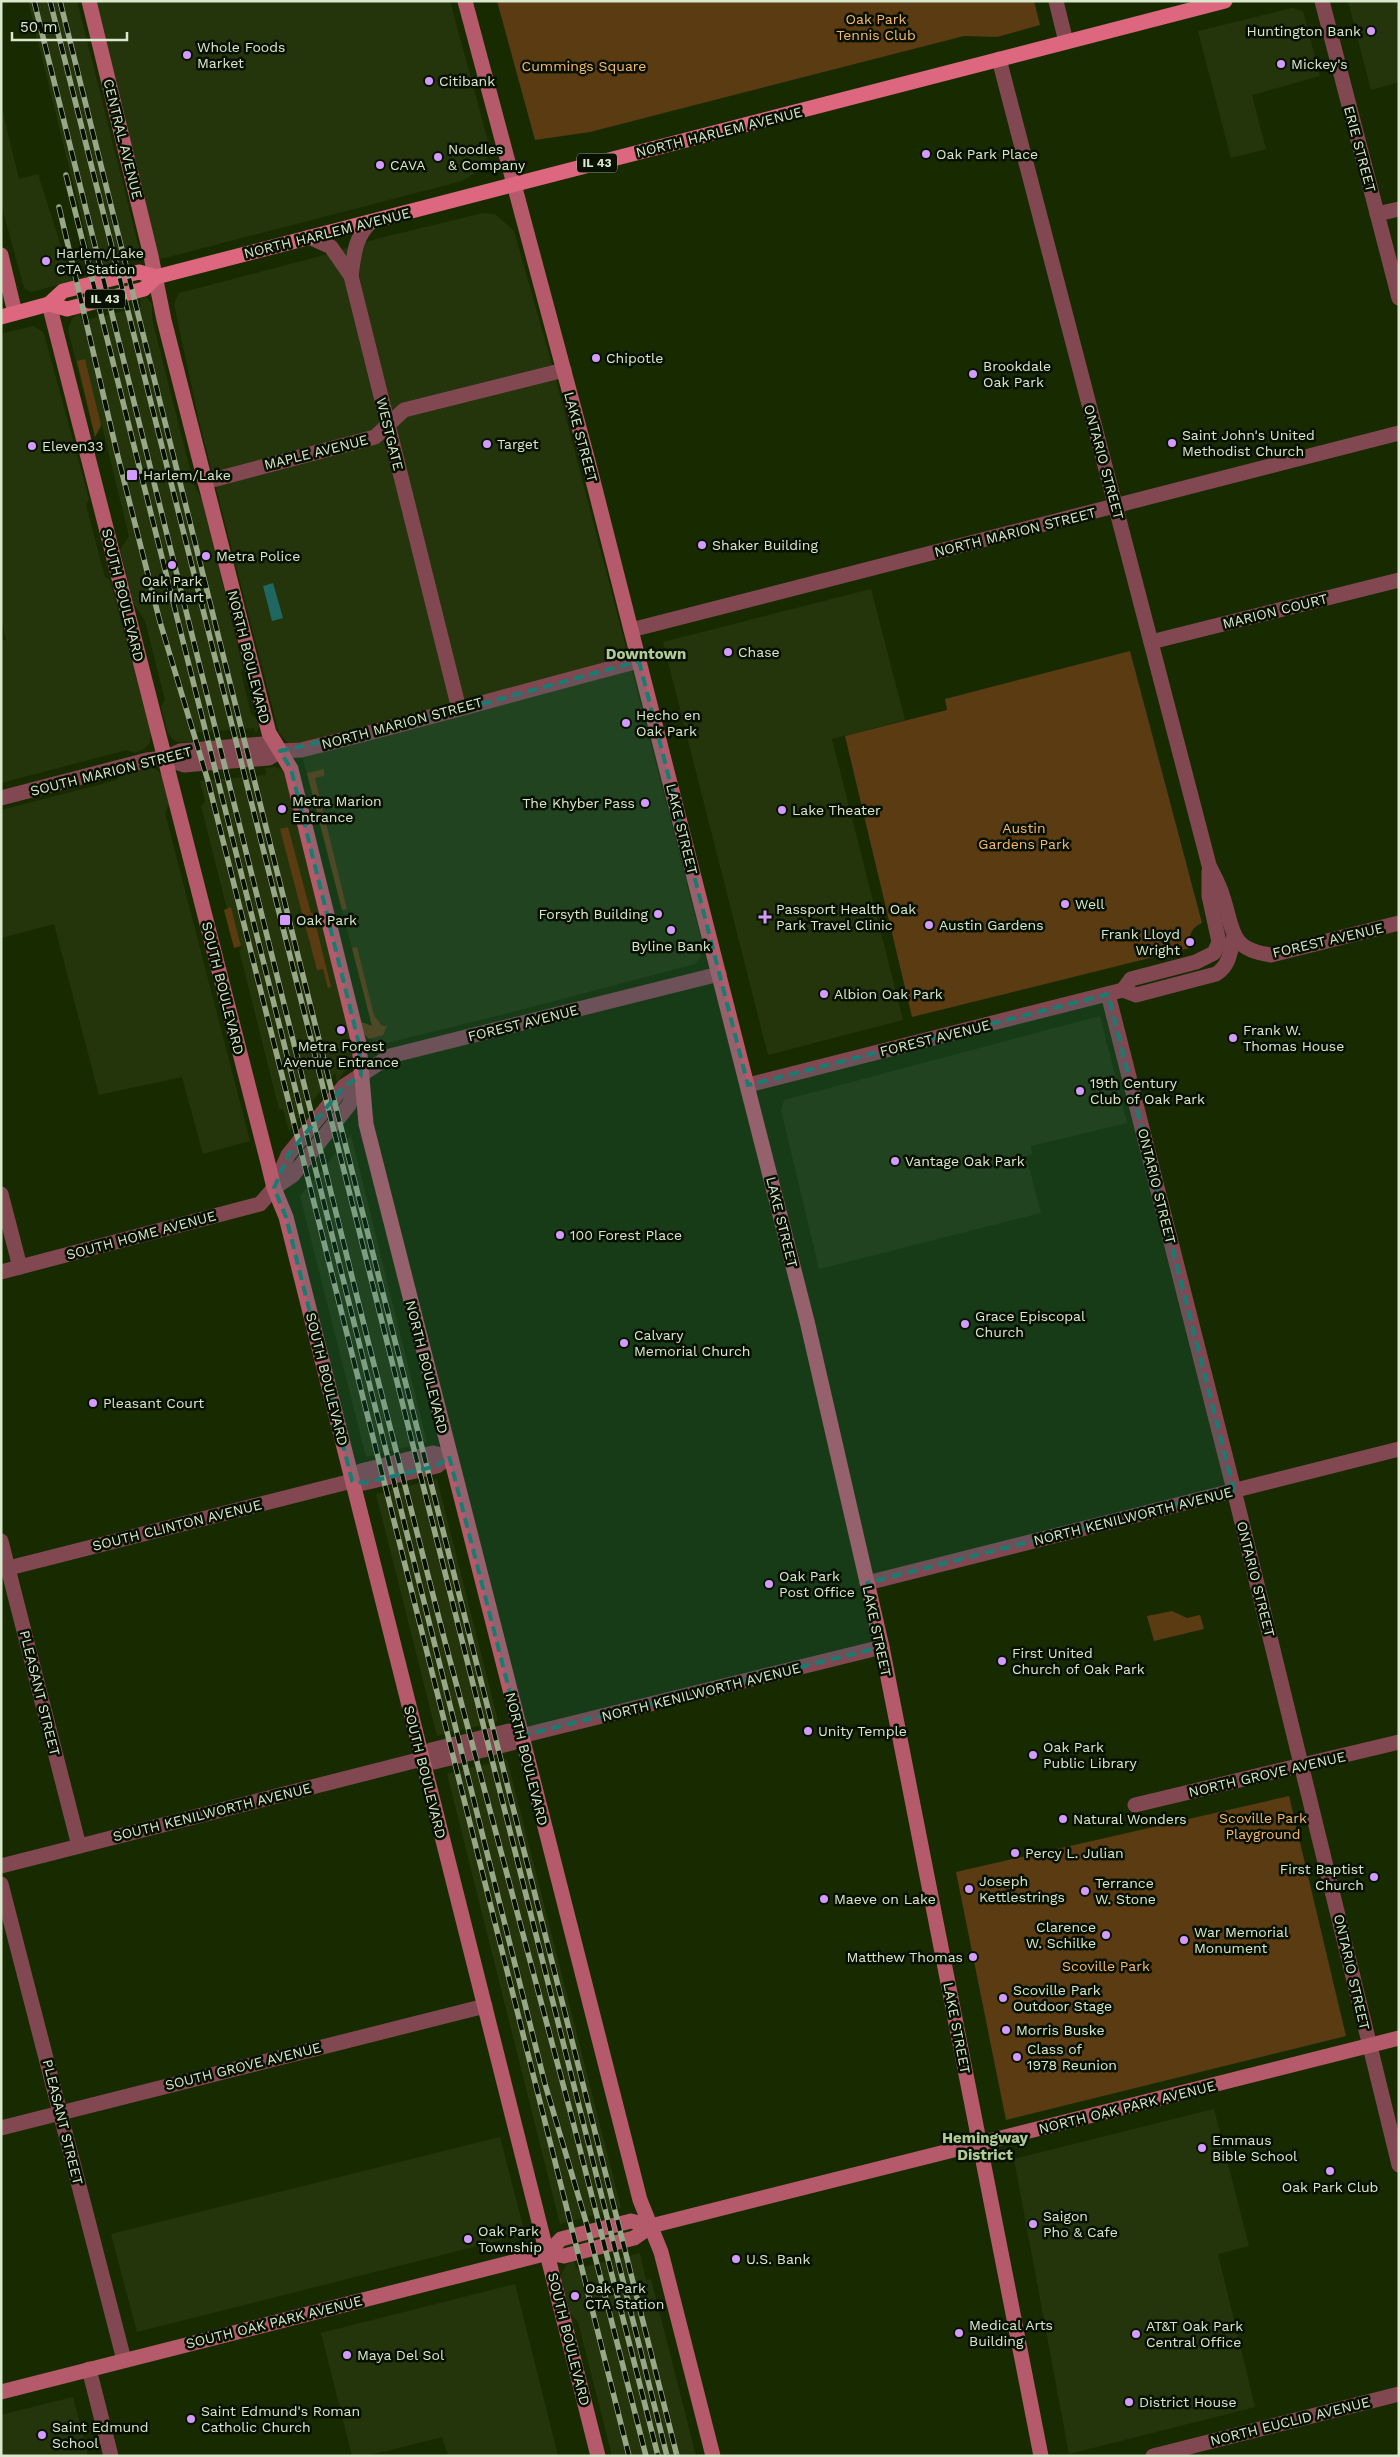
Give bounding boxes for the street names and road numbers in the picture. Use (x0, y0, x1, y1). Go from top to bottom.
street label: CENTRAL AVENUE (100, 77, 146, 201)
street label: NORTH HARLEM AVENUE (634, 104, 804, 160)
street label: ERIE STREET (1341, 104, 1379, 194)
road number: IL 43 (577, 154, 617, 172)
street label: NORTH HARLEM AVENUE (242, 205, 412, 261)
road number: IL 43 (85, 290, 125, 308)
street label: LAKE STREET (561, 390, 601, 485)
street label: WESTGATE (373, 396, 407, 472)
street label: ONTARIO STREET (1081, 403, 1127, 522)
street label: MAPLE AVENUE (262, 431, 370, 473)
street label: NORTH MARION STREET (932, 504, 1098, 560)
street label: SOUTH BOULEVARD (99, 527, 147, 663)
street label: NORTH BOULEVARD (225, 589, 273, 725)
street label: MARION COURT (1221, 590, 1330, 632)
street label: NORTH MARION STREET (320, 694, 485, 752)
street label: SOUTH MARION STREET (29, 743, 194, 799)
street label: LAKE STREET (663, 782, 701, 877)
street label: FOREST AVENUE (1271, 919, 1385, 961)
street label: SOUTH BOULEVARD (199, 920, 247, 1056)
street label: FOREST AVENUE (466, 1001, 580, 1044)
street label: FOREST AVENUE (878, 1016, 992, 1059)
street label: ONTARIO STREET (1135, 1127, 1179, 1246)
street label: LAKE STREET (763, 1175, 801, 1270)
street label: SOUTH HOME AVENUE (64, 1207, 218, 1263)
street label: NORTH BOULEVARD (403, 1299, 451, 1435)
street label: SOUTH BOULEVARD (303, 1311, 351, 1447)
street label: NORTH KENILWORTH AVENUE (1032, 1483, 1234, 1549)
street label: SOUTH CLINTON AVENUE (91, 1496, 263, 1554)
street label: ONTARIO STREET (1234, 1520, 1278, 1639)
street label: LAKE STREET (859, 1584, 895, 1679)
street label: PLEASANT STREET (17, 1629, 63, 1758)
street label: NORTH KENILWORTH AVENUE (600, 1659, 802, 1725)
street label: NORTH BOULEVARD (503, 1691, 551, 1827)
street label: SOUTH BOULEVARD (401, 1704, 449, 1840)
street label: NORTH GROVE AVENUE (1187, 1748, 1347, 1800)
street label: SOUTH KENILWORTH AVENUE (111, 1780, 313, 1844)
street label: ONTARIO STREET (1331, 1912, 1373, 2032)
street label: LAKE STREET (940, 1981, 974, 2076)
street label: SOUTH GROVE AVENUE (163, 2039, 323, 2093)
street label: PLEASANT STREET (40, 2058, 86, 2187)
street label: NORTH OAK PARK AVENUE (1037, 2077, 1217, 2137)
street label: SOUTH BOULEVARD (545, 2271, 593, 2407)
street label: SOUTH OAK PARK AVENUE (184, 2292, 364, 2352)
street label: NORTH EUCLID AVENUE (1208, 2393, 1372, 2449)

